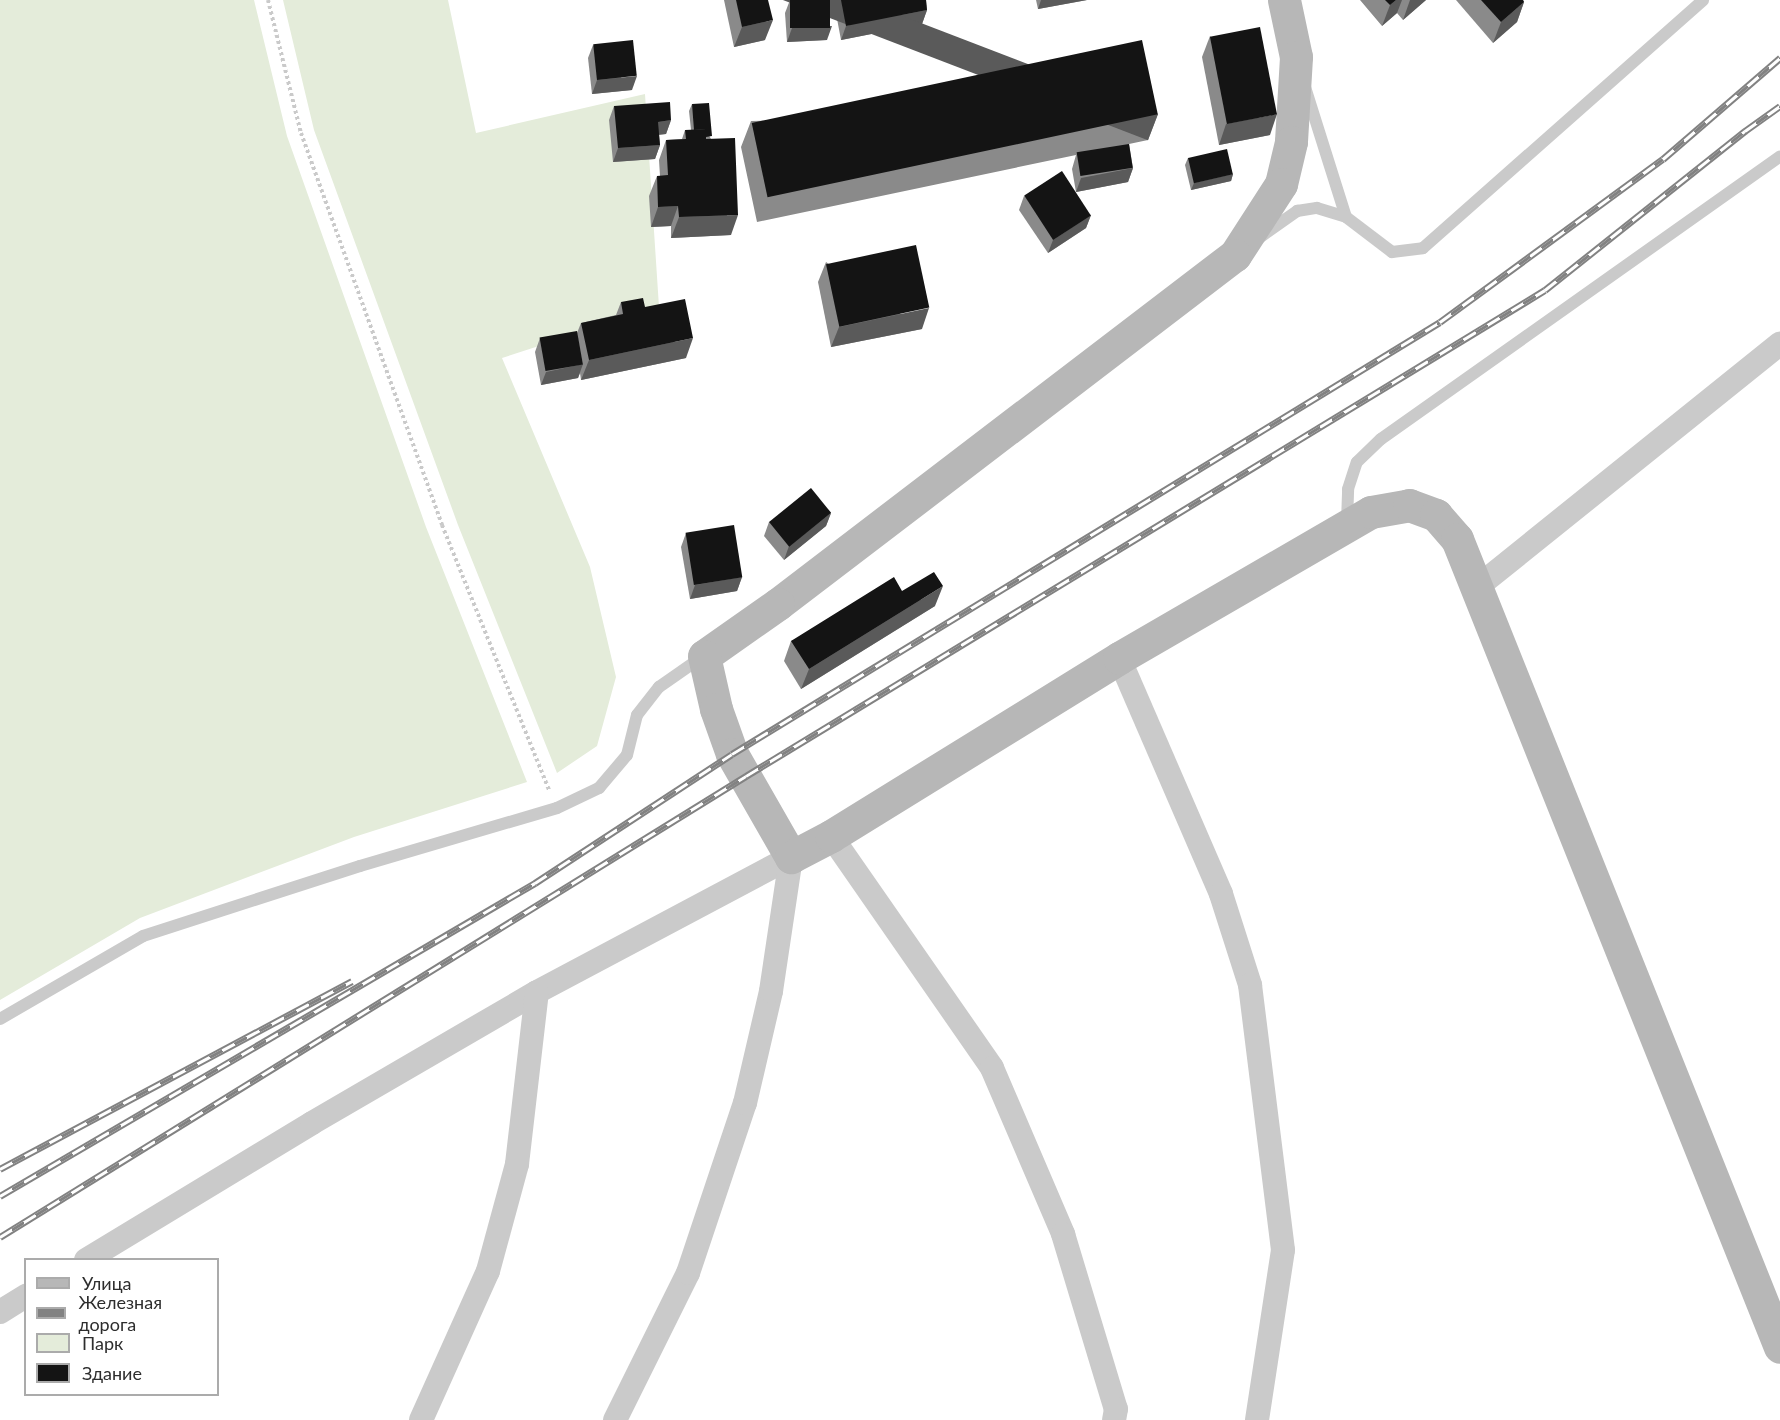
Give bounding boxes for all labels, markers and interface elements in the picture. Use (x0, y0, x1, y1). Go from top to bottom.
legend (24, 1258, 219, 1396)
text: Улица (82, 1272, 132, 1294)
text: Железная дорога (78, 1291, 162, 1335)
text: Парк (82, 1332, 123, 1354)
text: Здание (82, 1362, 142, 1384)

